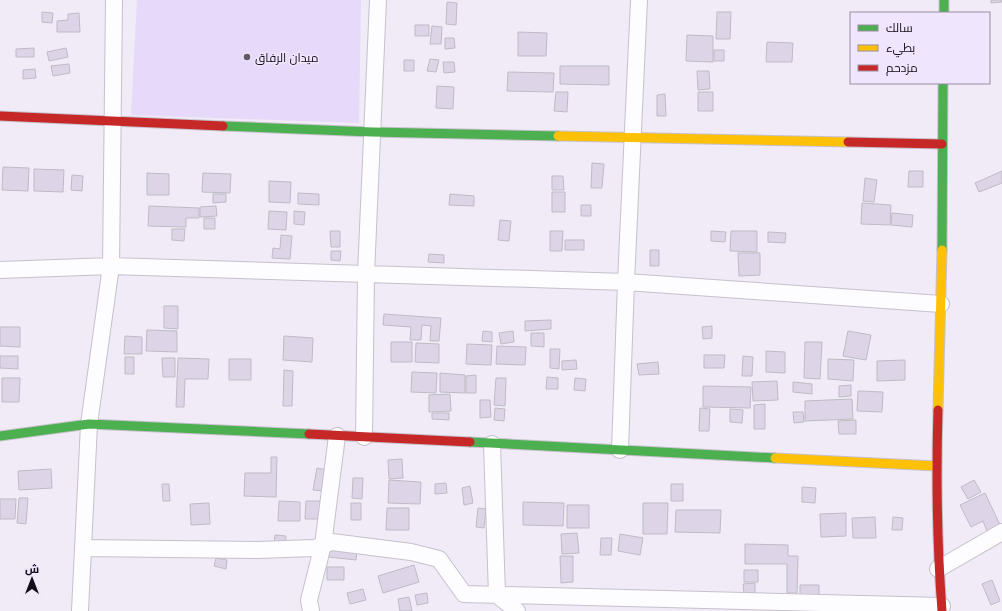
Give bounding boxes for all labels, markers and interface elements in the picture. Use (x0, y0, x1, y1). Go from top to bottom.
legend (850, 12, 990, 84)
text: سالك (886, 20, 913, 35)
text: بطيء (886, 40, 915, 58)
place label: ميدان الرفاق (255, 50, 318, 65)
marker: ميدان الرفاق (242, 52, 252, 62)
text: مزدحم (886, 60, 918, 76)
north arrow (12, 559, 52, 599)
text: ش (25, 562, 39, 576)

